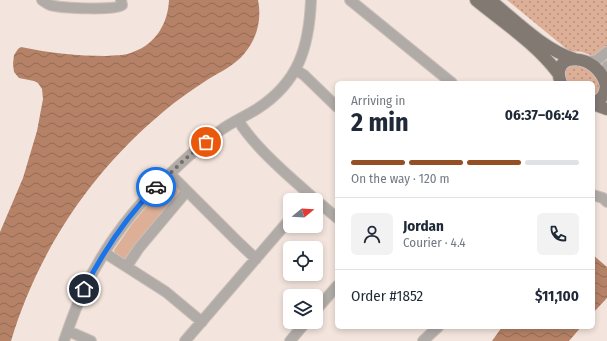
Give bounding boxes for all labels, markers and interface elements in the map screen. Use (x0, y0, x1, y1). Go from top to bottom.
text: Arriving in (351, 93, 405, 108)
text: 06:37–06:42 (505, 106, 579, 124)
text: 2 min (351, 107, 409, 138)
pin (189, 125, 223, 159)
icon: bag (195, 131, 217, 153)
courier (136, 167, 176, 207)
text: On the way · 120 m (351, 171, 449, 186)
icon: car (145, 176, 167, 198)
north arrow (283, 193, 323, 233)
map controls (283, 193, 323, 329)
button: person (351, 213, 393, 255)
button: phone (537, 213, 579, 255)
text: Jordan (403, 217, 444, 235)
text: Courier · 4.4 (403, 235, 466, 250)
button: locate (283, 241, 323, 281)
pin (67, 272, 101, 306)
icon: home (73, 278, 95, 300)
text: Order #1852 (351, 287, 423, 305)
text: $11,100 (535, 287, 579, 305)
button: layers (283, 289, 323, 329)

